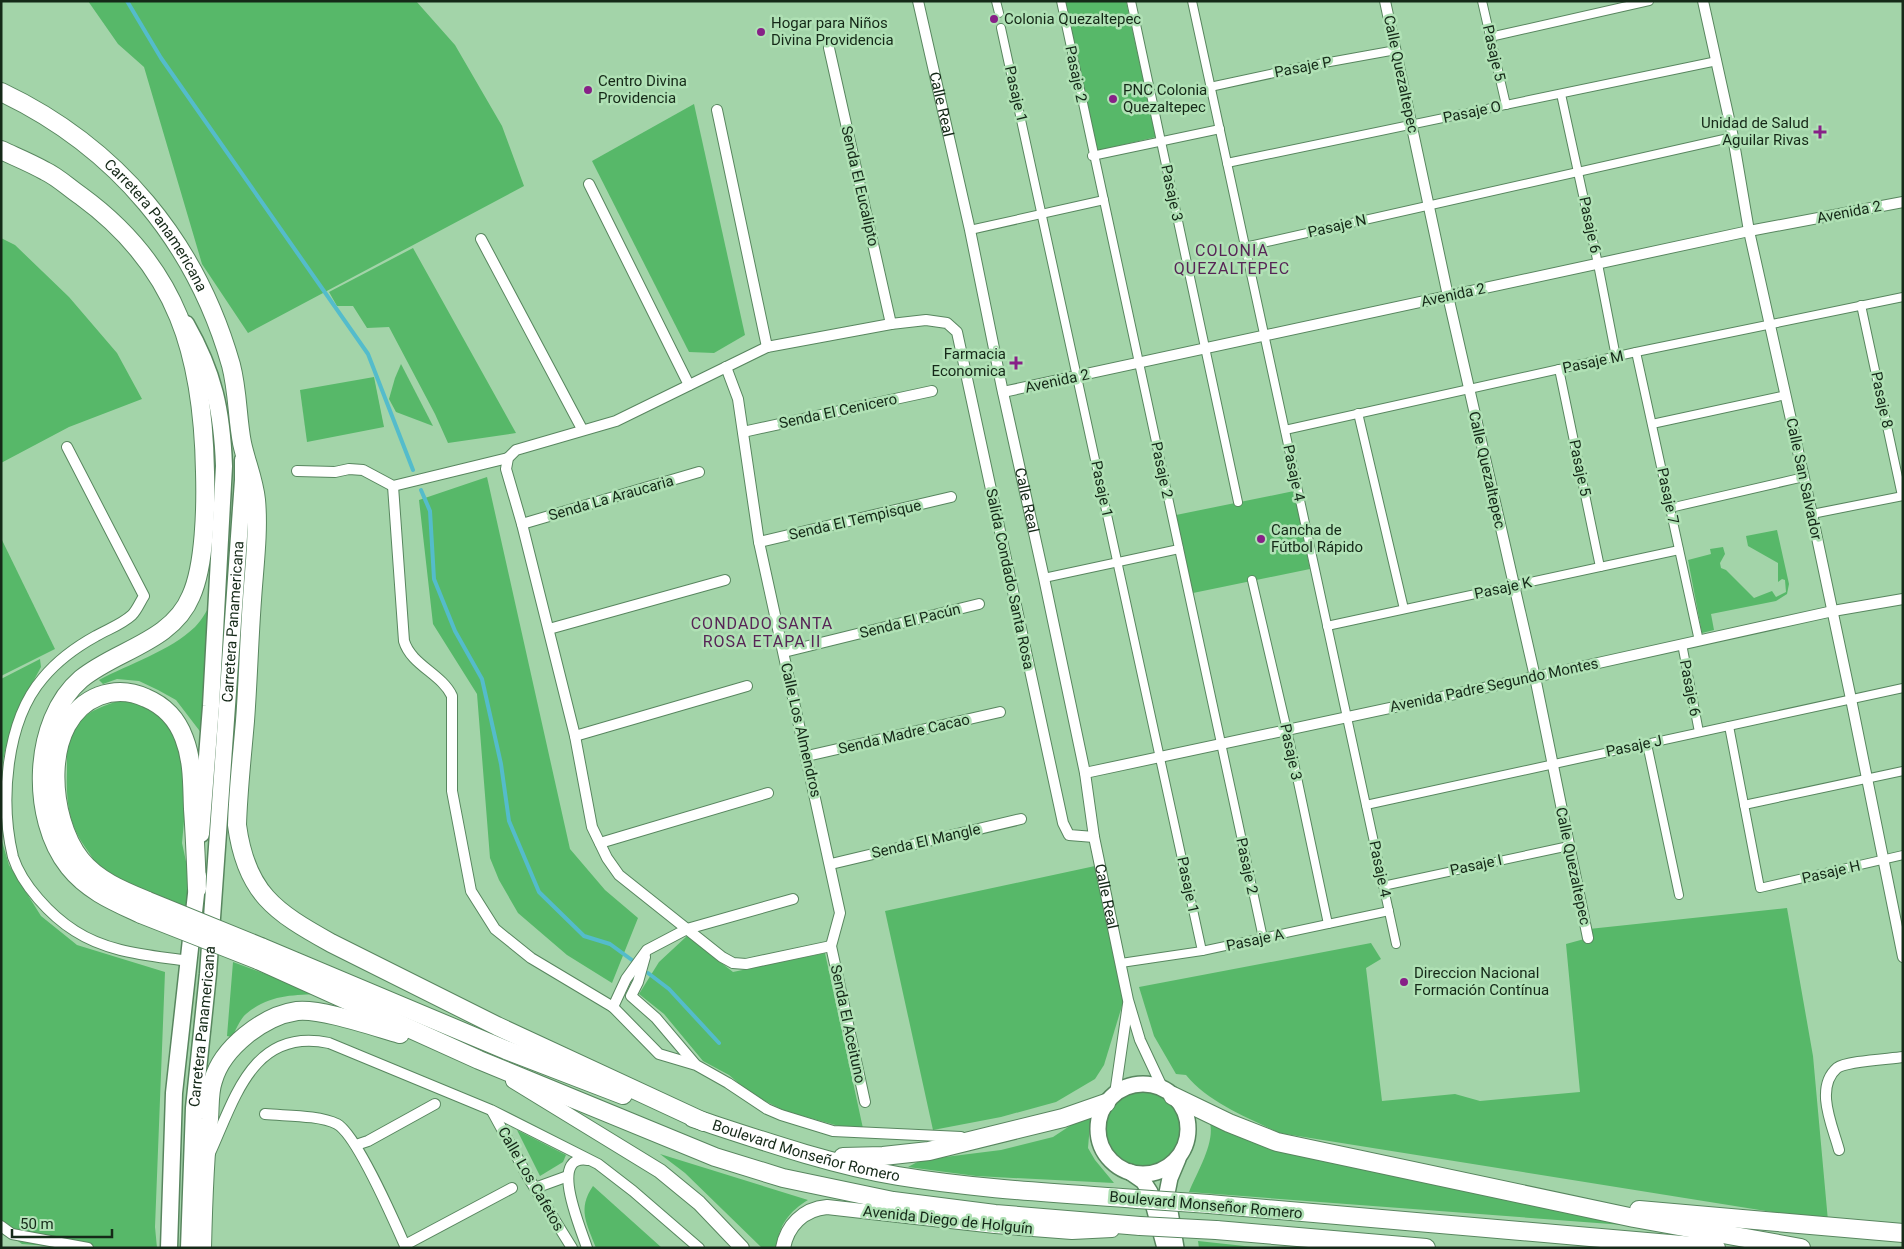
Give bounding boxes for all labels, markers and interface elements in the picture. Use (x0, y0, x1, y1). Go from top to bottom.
place label: Colonia Quezaltepec (1004, 10, 1141, 28)
marker: Colonia Quezaltepec (988, 13, 1000, 25)
place label: Hogar para Niños Divina Providencia (771, 14, 894, 49)
street label: Calle Quezaltepec (1380, 14, 1422, 135)
street label: Pasaje 5 (1479, 23, 1509, 83)
marker: Hogar para Niños Divina Providencia (755, 26, 767, 38)
street label: Pasaje 2 (1061, 44, 1091, 104)
street label: Pasaje P (1273, 53, 1333, 81)
street label: Pasaje 1 (1001, 64, 1031, 124)
street label: Calle Real (925, 70, 958, 139)
place label: Centro Divina Providencia (598, 72, 687, 107)
place label: PNC Colonia Quezaltepec (1123, 81, 1207, 116)
marker: Centro Divina Providencia (582, 84, 594, 96)
marker: PNC Colonia Quezaltepec (1107, 93, 1119, 105)
street label: Pasaje O (1441, 97, 1503, 127)
place label: Unidad de Salud Aguilar Rivas (1701, 114, 1809, 149)
street label: Senda El Eucalipto (837, 124, 883, 248)
marker: Unidad de Salud Aguilar Rivas (1813, 125, 1827, 139)
street label: Carretera Panamericana (101, 155, 211, 295)
street label: Pasaje 3 (1157, 163, 1187, 223)
street label: Pasaje 6 (1575, 195, 1605, 255)
street label: Avenida 2 (1815, 197, 1883, 227)
street label: Pasaje N (1306, 211, 1368, 241)
district label: COLONIA QUEZALTEPEC (1174, 241, 1290, 278)
street label: Avenida 2 (1419, 279, 1487, 311)
place label: Farmacia Economica (932, 345, 1006, 380)
street label: Pasaje M (1561, 347, 1625, 377)
marker: Farmacia Economica (1010, 357, 1022, 369)
street label: Avenida 2 (1023, 365, 1091, 397)
street label: Pasaje 8 (1867, 370, 1897, 430)
street label: Senda El Cenicero (777, 390, 899, 432)
street label: Calle Quezaltepec (1465, 410, 1509, 531)
street label: Calle San Salvador (1782, 416, 1826, 542)
street label: Pasaje 5 (1565, 438, 1595, 498)
street label: Pasaje 2 (1147, 440, 1177, 500)
street label: Pasaje 4 (1279, 443, 1309, 503)
street label: Pasaje 1 (1087, 459, 1117, 519)
street label: Calle Real (1011, 466, 1043, 534)
street label: Pasaje 7 (1653, 466, 1683, 526)
street label: Senda La Araucaria (546, 472, 676, 524)
street label: Salida Condado Santa Rosa (982, 487, 1038, 671)
street label: Senda El Tempisque (787, 496, 923, 544)
place label: Cancha de Fútbol Rápido (1271, 521, 1363, 556)
marker: Cancha de Fútbol Rápido (1255, 533, 1267, 545)
street label: Carretera Panamericana (218, 540, 248, 703)
street label: Pasaje K (1473, 573, 1534, 603)
street label: Senda El Pacún (858, 600, 962, 642)
district label: CONDADO SANTA ROSA ETAPA II (691, 614, 833, 651)
street label: Avenida Padre Segundo Montes (1388, 654, 1600, 716)
street label: Pasaje 6 (1676, 658, 1704, 718)
street label: Calle Los Almendros (777, 661, 825, 799)
street label: Senda Madre Cacao (837, 710, 971, 758)
street label: Pasaje 3 (1276, 722, 1306, 782)
street label: Pasaje J (1604, 731, 1664, 761)
street label: Calle Quezaltepec (1552, 806, 1594, 927)
street label: Senda El Mangle (870, 820, 982, 862)
street label: Pasaje 2 (1232, 836, 1262, 896)
street label: Pasaje 4 (1365, 839, 1395, 899)
street label: Pasaje I (1448, 851, 1504, 879)
street label: Pasaje 1 (1173, 855, 1203, 915)
street label: Pasaje H (1800, 857, 1862, 887)
street label: Calle Real (1091, 862, 1122, 930)
street label: Pasaje A (1225, 925, 1286, 955)
street label: Carretera Panamericana (185, 945, 219, 1108)
street label: Senda El Aceituno (827, 963, 869, 1085)
place label: Direccion Nacional Formación Contínua (1414, 964, 1549, 999)
marker: Direccion Nacional Formación Contínua (1398, 976, 1410, 988)
street label: Boulevard Monseñor Romero (710, 1116, 901, 1185)
street label: Calle Los Cafetos (494, 1124, 568, 1234)
street label: Boulevard Monseñor Romero (1109, 1188, 1303, 1222)
street label: Avenida Diego de Holguín (862, 1202, 1034, 1238)
scale bar (12, 1206, 112, 1238)
text: 50 m (20, 1215, 54, 1233)

